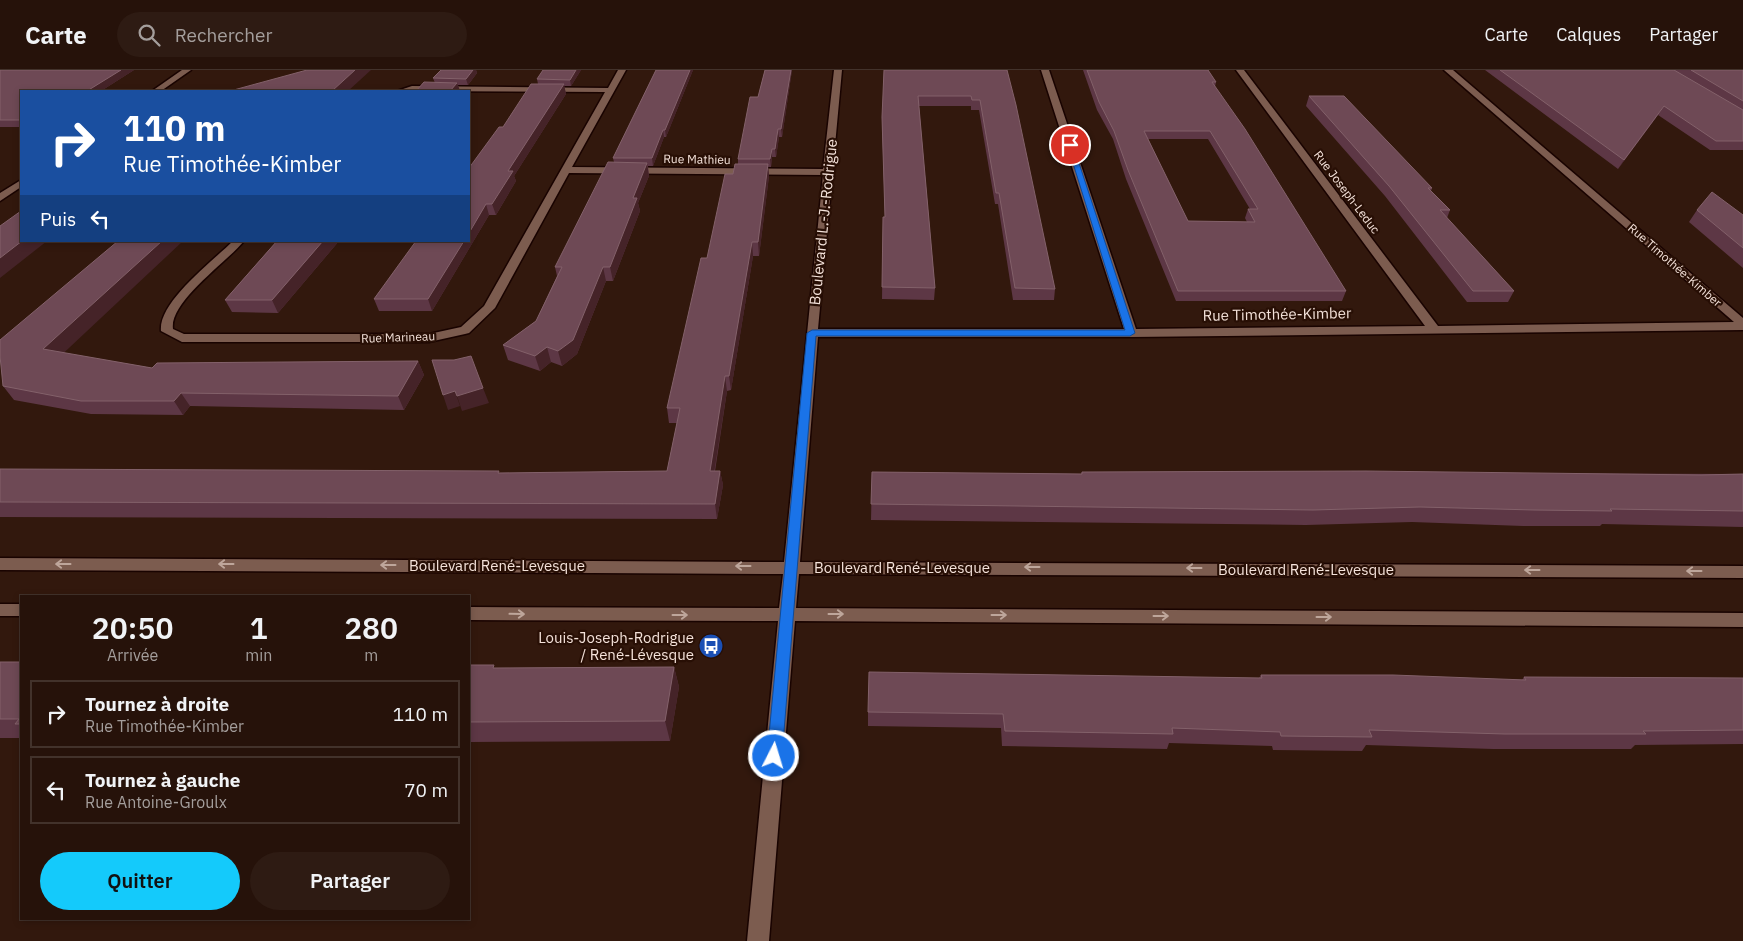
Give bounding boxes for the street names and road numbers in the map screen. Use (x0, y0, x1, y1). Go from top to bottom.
street label: Boulevard L.-J.-Rodrigue (805, 138, 841, 306)
street label: Rue Joseph-Leduc (1311, 148, 1383, 236)
street label: Rue Mathieu (663, 151, 731, 167)
street label: Rue Timothée-Kimber (1625, 220, 1725, 310)
street label: Rue Timothée-Kimber (1202, 303, 1352, 325)
street label: Rue Marineau (361, 328, 435, 346)
street label: Boulevard René-Levesque (409, 556, 585, 575)
street label: Boulevard René-Levesque (814, 558, 990, 577)
street label: Boulevard René-Levesque (1218, 560, 1394, 579)

